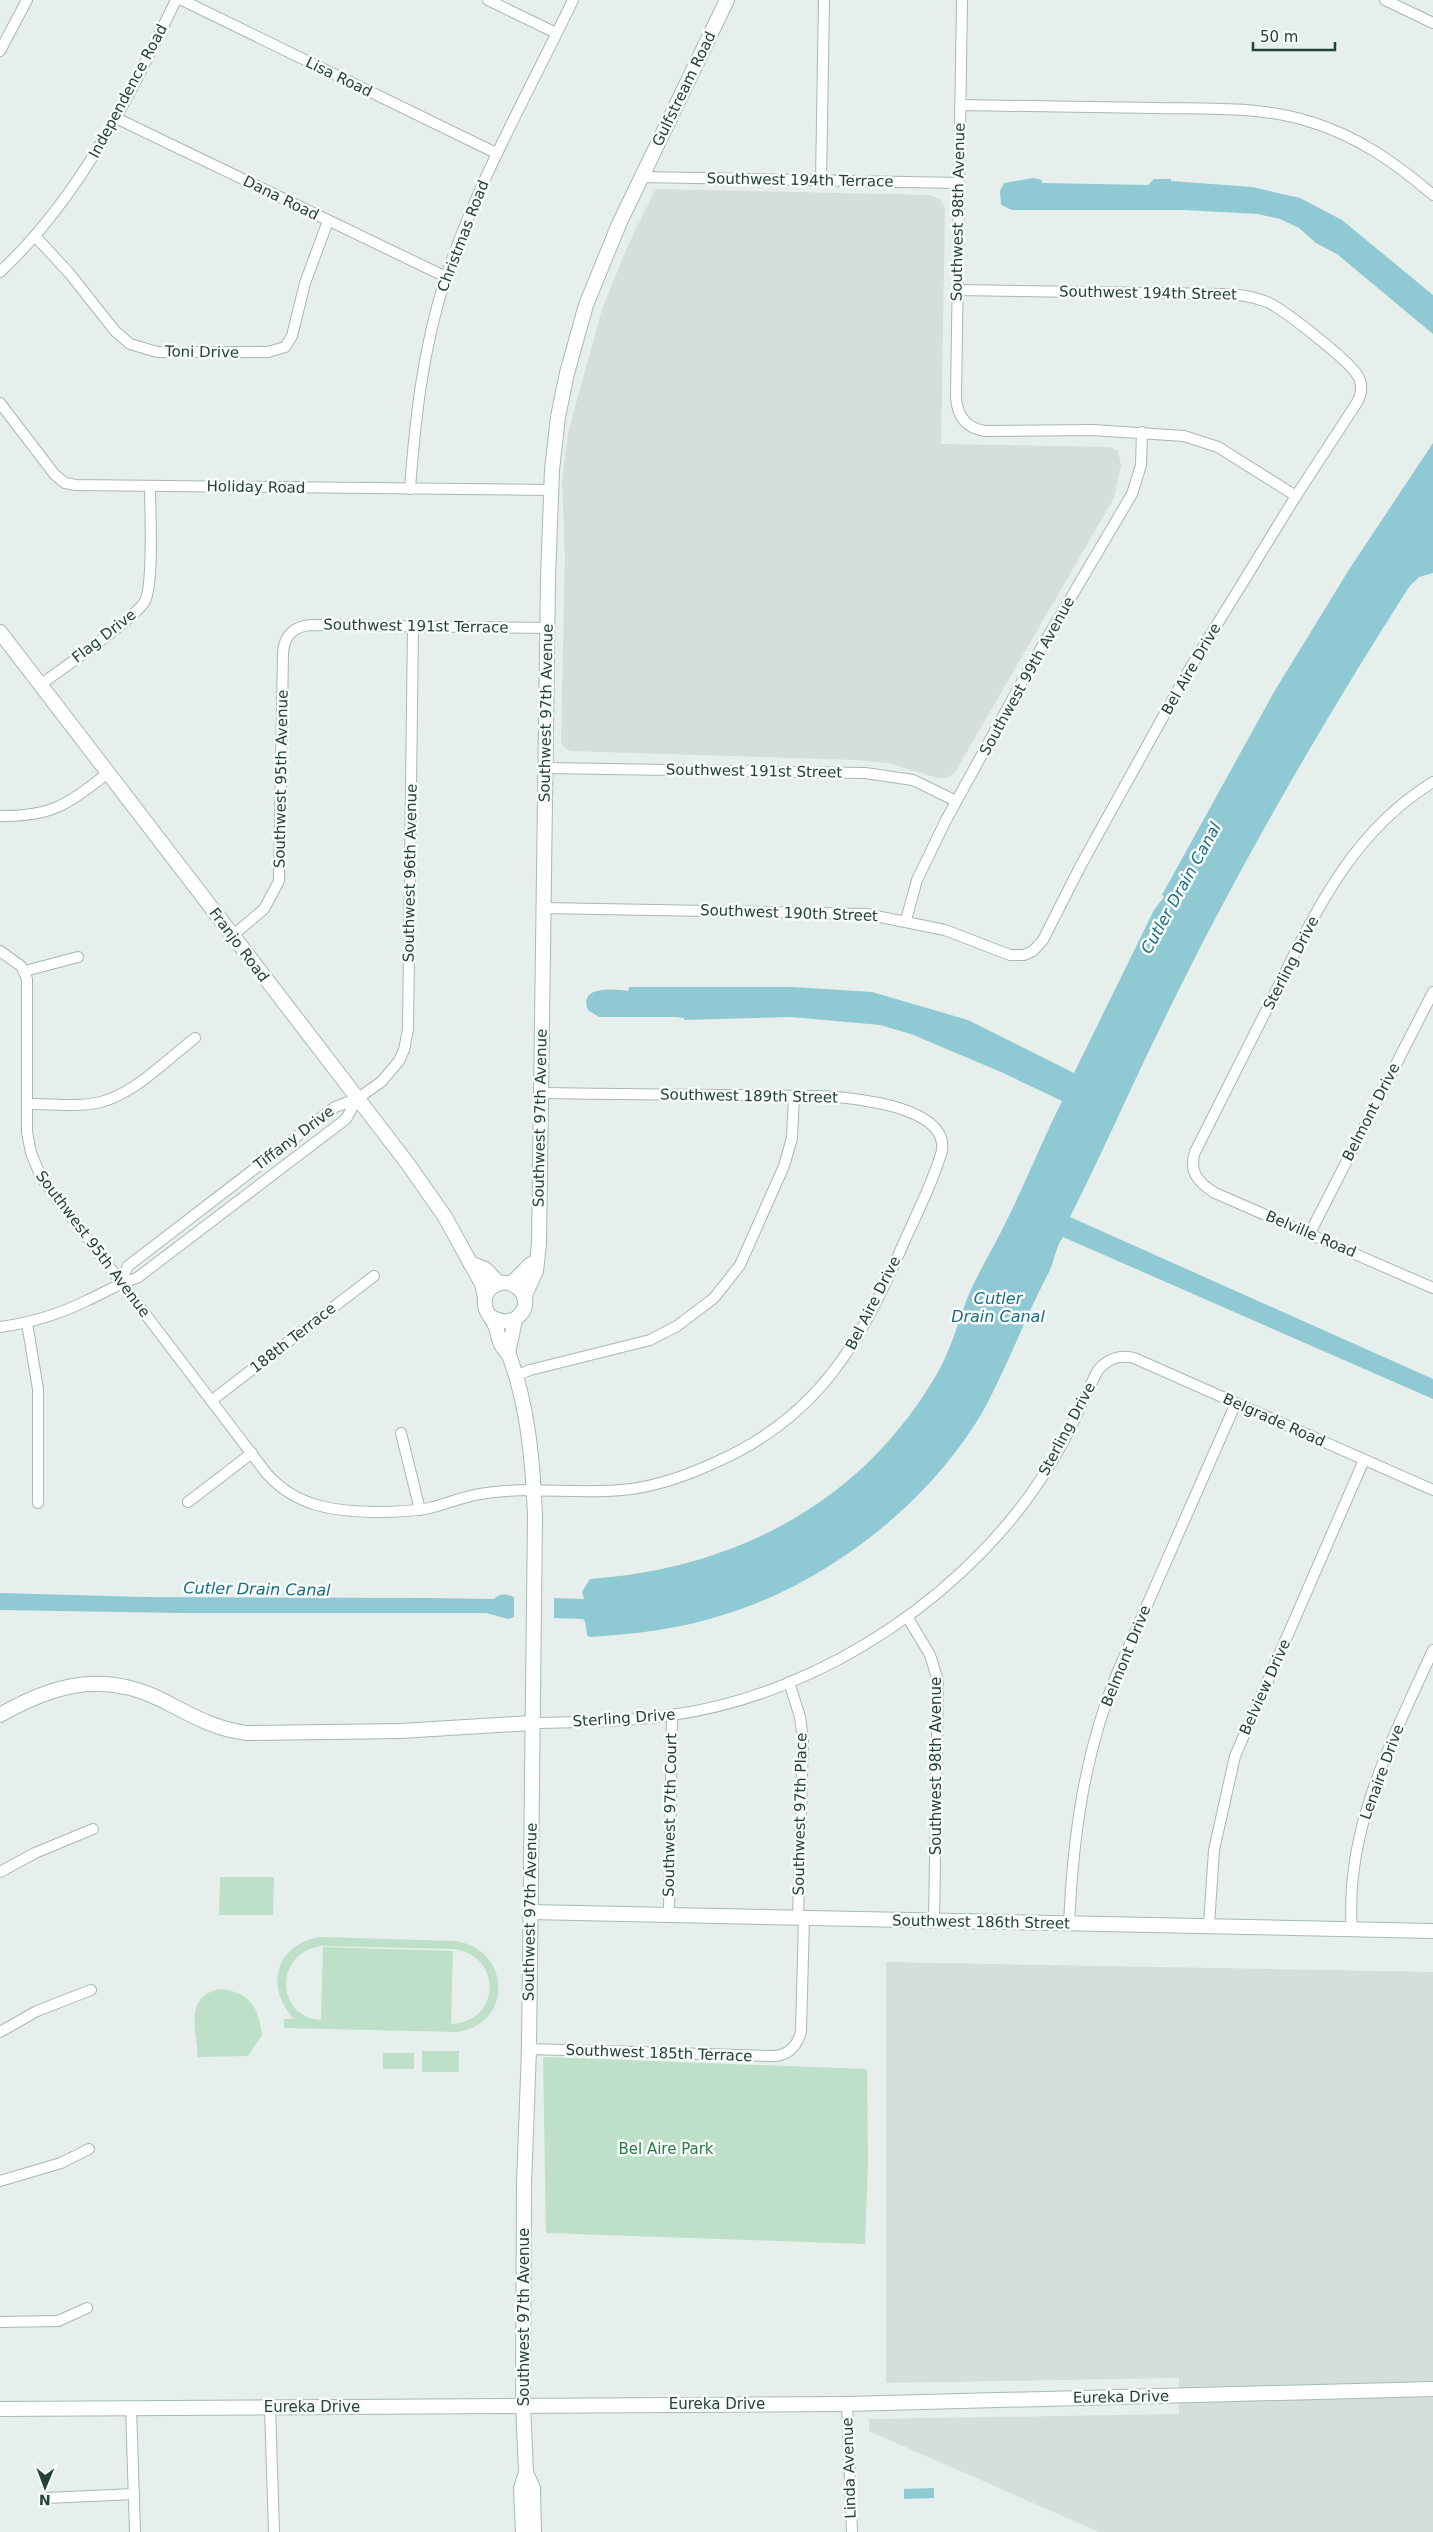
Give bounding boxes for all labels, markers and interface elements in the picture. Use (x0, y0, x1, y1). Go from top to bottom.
scale bar (1253, 20, 1336, 52)
street label: Independence Road (85, 21, 171, 161)
text: 50 m (1260, 28, 1298, 46)
street label: Gulfstream Road (648, 29, 720, 149)
street label: Lisa Road (303, 53, 375, 101)
street label: Southwest 98th Avenue (947, 123, 969, 301)
street label: Southwest 194th Terrace (706, 169, 894, 191)
street label: Dana Road (240, 172, 322, 224)
street label: Christmas Road (433, 178, 493, 294)
street label: Southwest 194th Street (1059, 282, 1237, 304)
street label: Toni Drive (164, 342, 239, 362)
street label: Holiday Road (206, 477, 306, 497)
street label: Southwest 99th Avenue (976, 594, 1078, 758)
street label: Flag Drive (68, 605, 140, 667)
street label: Southwest 191st Terrace (323, 615, 509, 637)
street label: Bel Aire Drive (1158, 620, 1224, 718)
street label: Southwest 97th Avenue (535, 624, 557, 802)
street label: Southwest 95th Avenue (270, 690, 292, 868)
street label: Southwest 191st Street (666, 760, 842, 782)
street label: Southwest 96th Avenue (399, 784, 421, 962)
water label: Cutler Drain Canal (1137, 819, 1225, 957)
street label: Southwest 190th Street (700, 901, 878, 925)
street label: Franjo Road (205, 904, 273, 986)
street label: Sterling Drive (1260, 913, 1322, 1013)
street label: Southwest 97th Avenue (529, 1029, 551, 1207)
street label: Belmont Drive (1339, 1060, 1403, 1164)
street label: Southwest 189th Street (660, 1085, 838, 1107)
street label: Tiffany Drive (250, 1102, 338, 1175)
street label: Southwest 95th Avenue (32, 1167, 154, 1321)
street label: Belville Road (1263, 1207, 1359, 1261)
street label: Bel Aire Drive (842, 1253, 904, 1353)
water label: Cutler Drain Canal (951, 1289, 1045, 1326)
street label: 188th Terrace (247, 1299, 339, 1377)
street label: Sterling Drive (1035, 1379, 1099, 1479)
street label: Belgrade Road (1220, 1389, 1328, 1451)
water label: Cutler Drain Canal (183, 1578, 331, 1600)
street label: Belmont Drive (1097, 1603, 1155, 1709)
street label: Belview Drive (1236, 1636, 1294, 1738)
street label: Southwest 98th Avenue (927, 1677, 945, 1855)
street label: Sterling Drive (572, 1705, 676, 1731)
street label: Lenaire Drive (1356, 1722, 1408, 1822)
street label: Southwest 97th Court (660, 1733, 680, 1897)
street label: Southwest 97th Place (790, 1733, 810, 1895)
street label: Southwest 97th Avenue (519, 1823, 541, 2001)
street label: Southwest 186th Street (892, 1911, 1070, 1933)
street label: Southwest 185th Terrace (565, 2041, 753, 2065)
park label: Bel Aire Park (618, 2140, 714, 2158)
street label: Southwest 97th Avenue (515, 2228, 533, 2406)
street label: Eureka Drive (1073, 2387, 1169, 2407)
street label: Eureka Drive (669, 2395, 765, 2413)
street label: Eureka Drive (264, 2398, 360, 2416)
street label: Linda Avenue (838, 2417, 860, 2519)
north arrow (20, 2462, 70, 2512)
text: N (39, 2492, 51, 2508)

